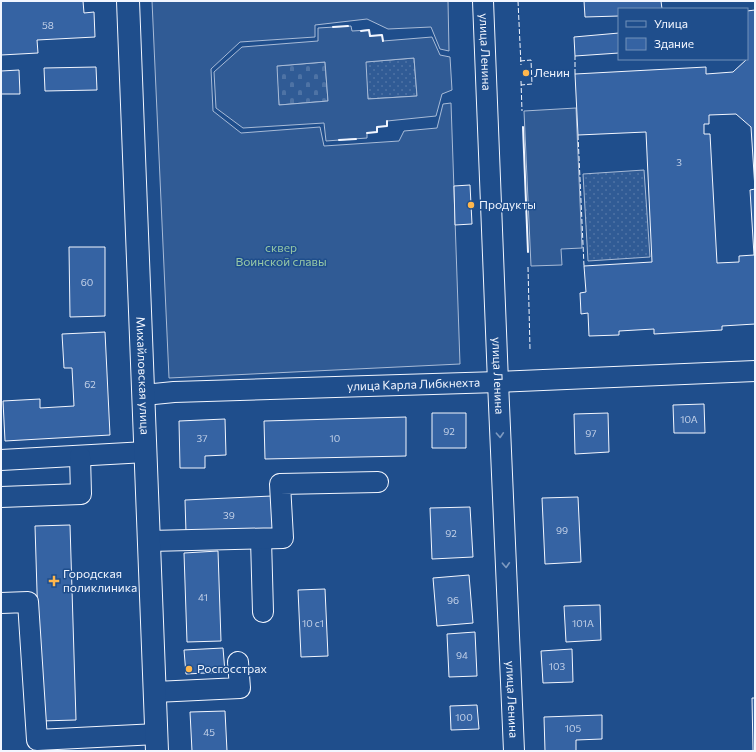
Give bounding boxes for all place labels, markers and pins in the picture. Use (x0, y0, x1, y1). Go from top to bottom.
place label: Ленин (534, 65, 570, 79)
marker: Ленин (521, 68, 531, 78)
place label: Продукты (479, 197, 536, 211)
marker: Продукты (466, 200, 476, 210)
place label: Городская поликлиника (63, 566, 137, 594)
marker: Городская поликлиника (48, 575, 60, 587)
place label: Росгосстрах (197, 661, 268, 675)
marker: Росгосстрах (184, 664, 194, 674)

